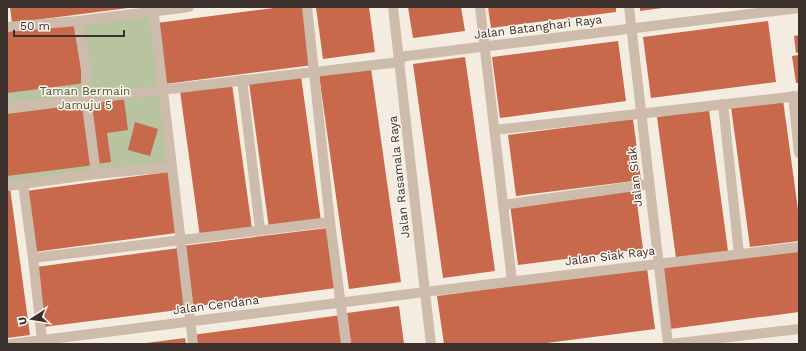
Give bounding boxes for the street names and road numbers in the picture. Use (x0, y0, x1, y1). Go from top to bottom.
street label: Jalan Batanghari Raya (473, 12, 603, 42)
street label: Jalan Rasamala Raya (386, 115, 412, 239)
street label: Jalan Siak (625, 146, 645, 207)
street label: Jalan Siak Raya (564, 243, 656, 268)
street label: Jalan Cendana (172, 293, 260, 317)

